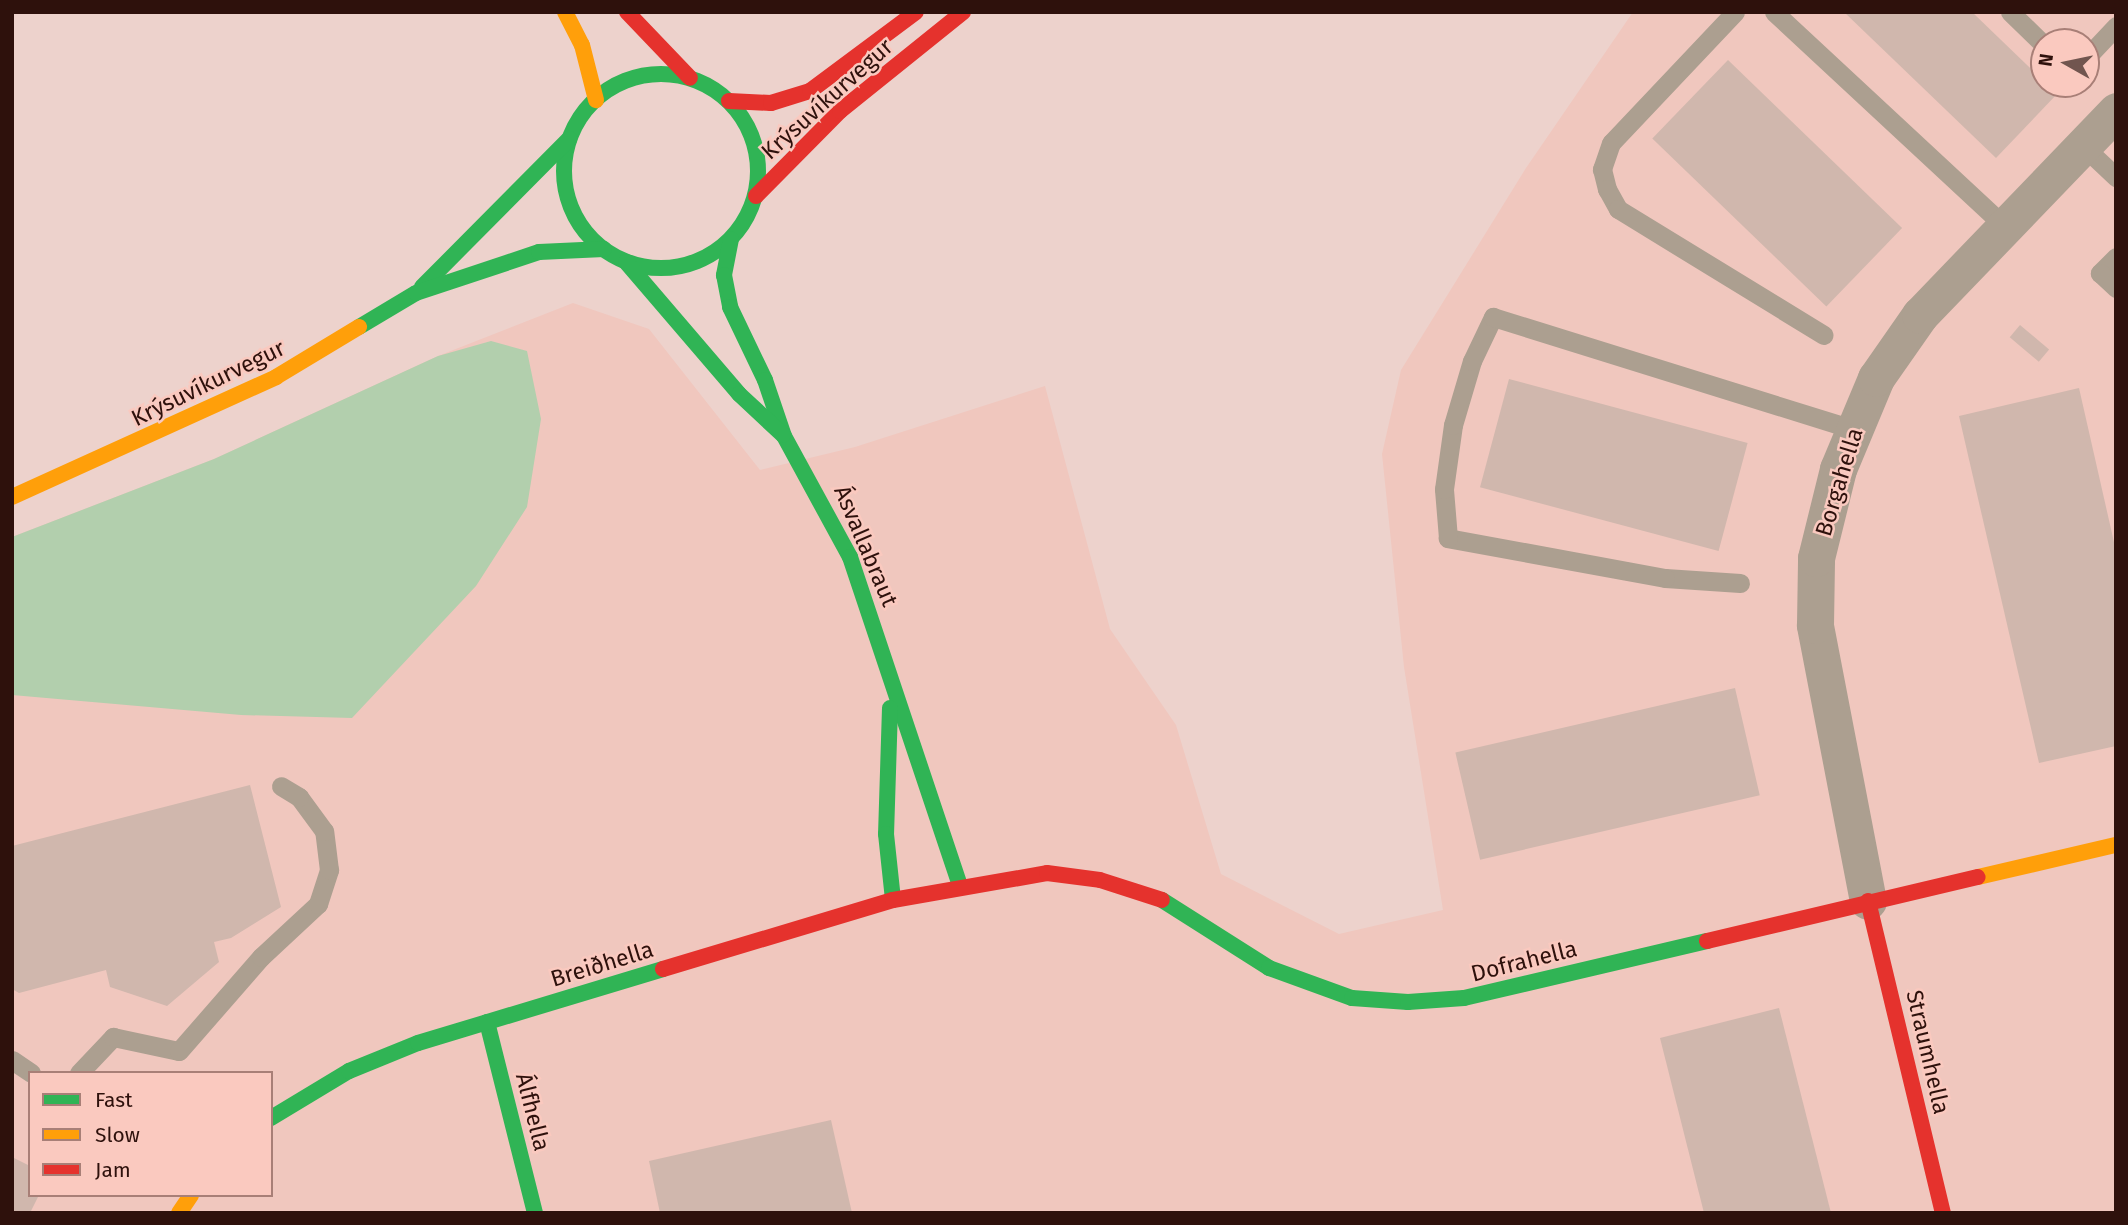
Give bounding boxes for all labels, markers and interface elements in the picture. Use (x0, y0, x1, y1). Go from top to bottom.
north arrow (2030, 28, 2100, 98)
street label: Krýsuvíkurvegur (756, 33, 898, 165)
text: N (2033, 52, 2058, 68)
street label: Krýsuvíkurvegur (127, 334, 289, 432)
street label: Borgahella (1809, 424, 1869, 540)
street label: Ásvallabraut (828, 481, 904, 611)
street label: Dofrahella (1468, 934, 1580, 988)
street label: Breiðhella (547, 935, 657, 993)
street label: Straumhella (1900, 987, 1956, 1117)
street label: Álfhella (510, 1070, 556, 1154)
legend (28, 1071, 273, 1197)
text: Fast (95, 1087, 133, 1113)
text: Slow (95, 1122, 140, 1148)
text: Jam (95, 1157, 131, 1183)

